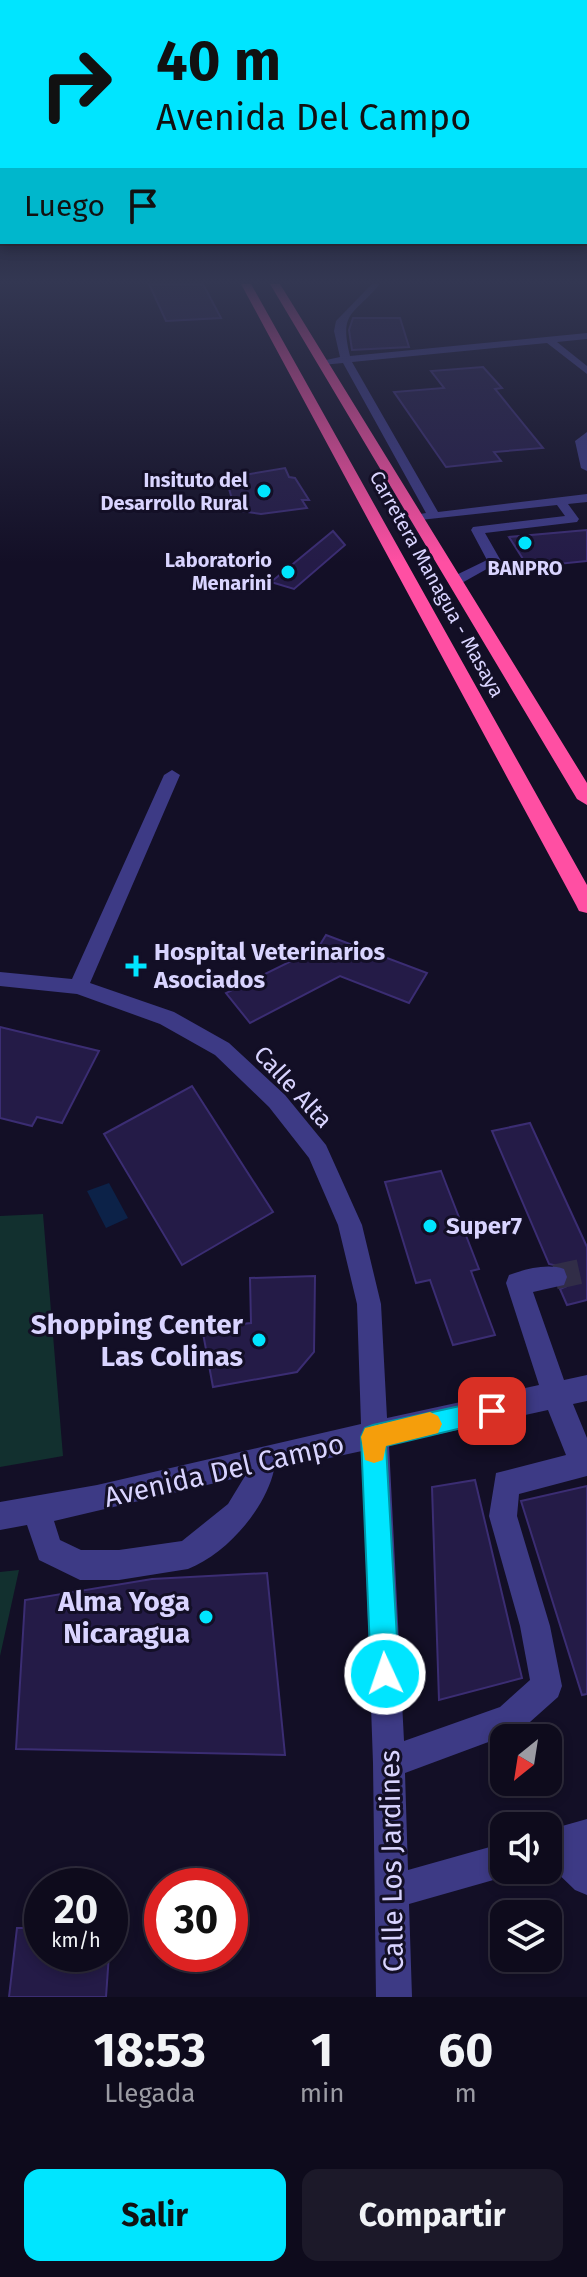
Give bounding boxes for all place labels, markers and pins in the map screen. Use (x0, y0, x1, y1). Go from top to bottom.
place label: Insituto del Desarrollo Rural (100, 468, 248, 515)
marker: Insituto del Desarrollo Rural (255, 482, 273, 500)
marker: BANPRO (516, 534, 534, 552)
place label: Laboratorio Menarini (165, 548, 272, 595)
place label: BANPRO (487, 556, 563, 580)
marker: Laboratorio Menarini (279, 563, 297, 581)
place label: Hospital Veterinarios Asociados (153, 938, 386, 994)
marker: Hospital Veterinarios Asociados (125, 955, 147, 977)
place label: Super7 (446, 1212, 522, 1240)
marker: Super7 (421, 1217, 439, 1235)
place label: Shopping Center Las Colinas (31, 1308, 244, 1373)
marker: Shopping Center Las Colinas (250, 1331, 268, 1349)
pin (458, 1377, 526, 1445)
place label: Alma Yoga Nicaragua (57, 1585, 190, 1650)
marker: Alma Yoga Nicaragua (197, 1608, 215, 1626)

